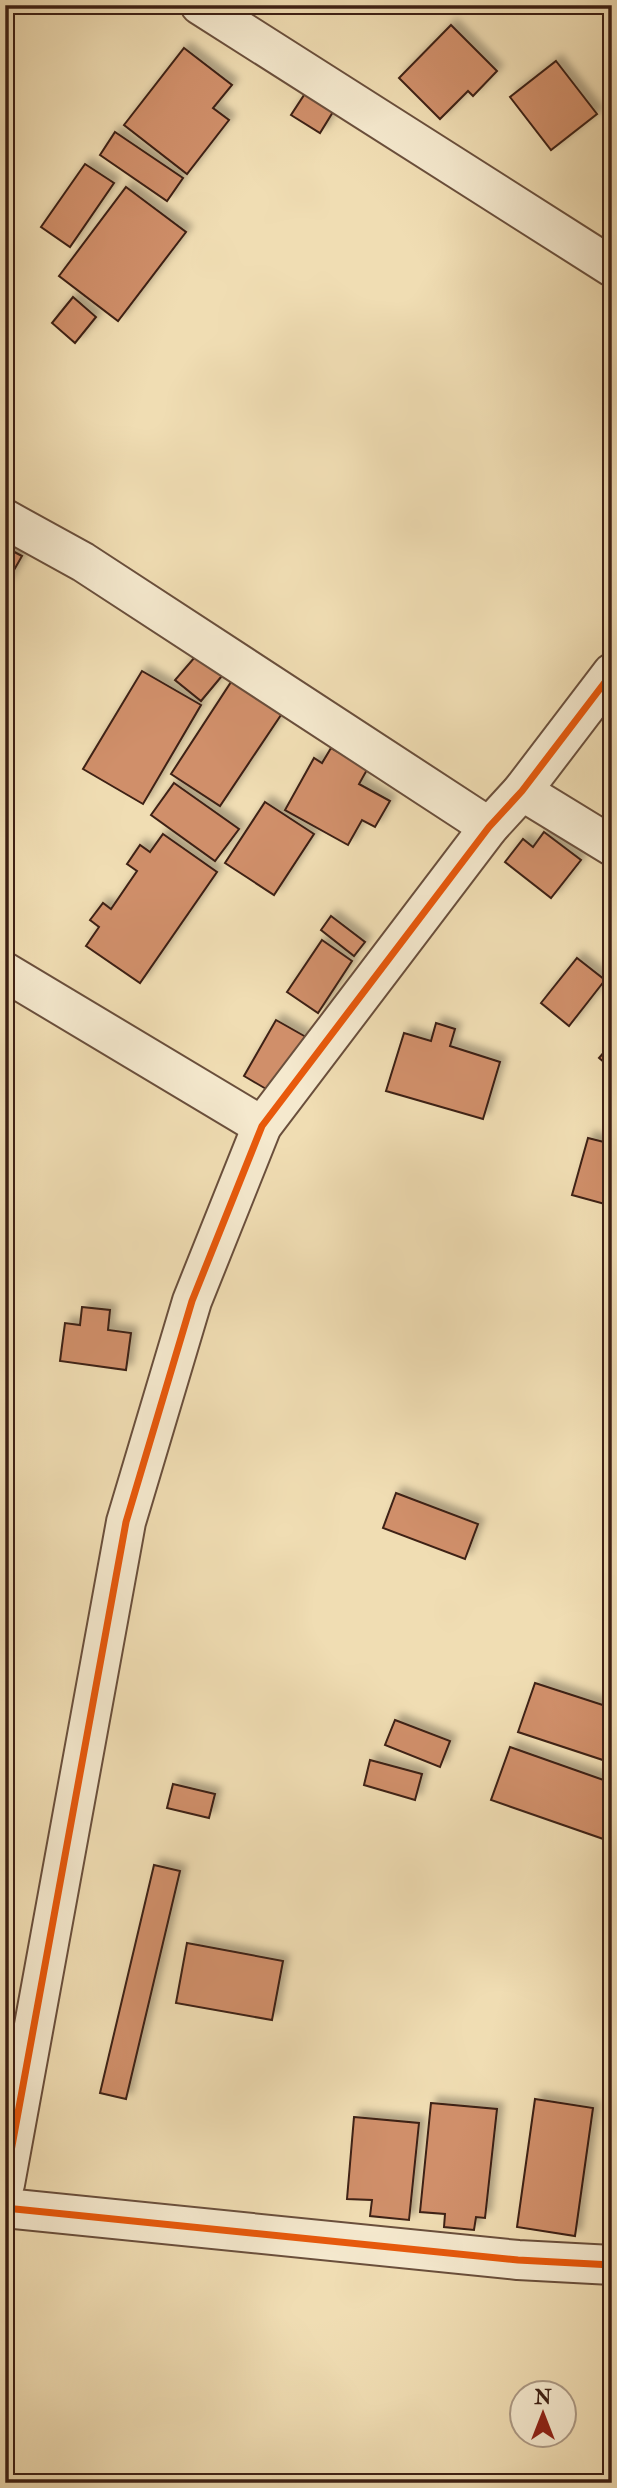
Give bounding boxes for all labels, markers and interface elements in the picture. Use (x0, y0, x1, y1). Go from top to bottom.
north arrow (508, 2380, 578, 2450)
text: N (533, 2386, 552, 2410)

